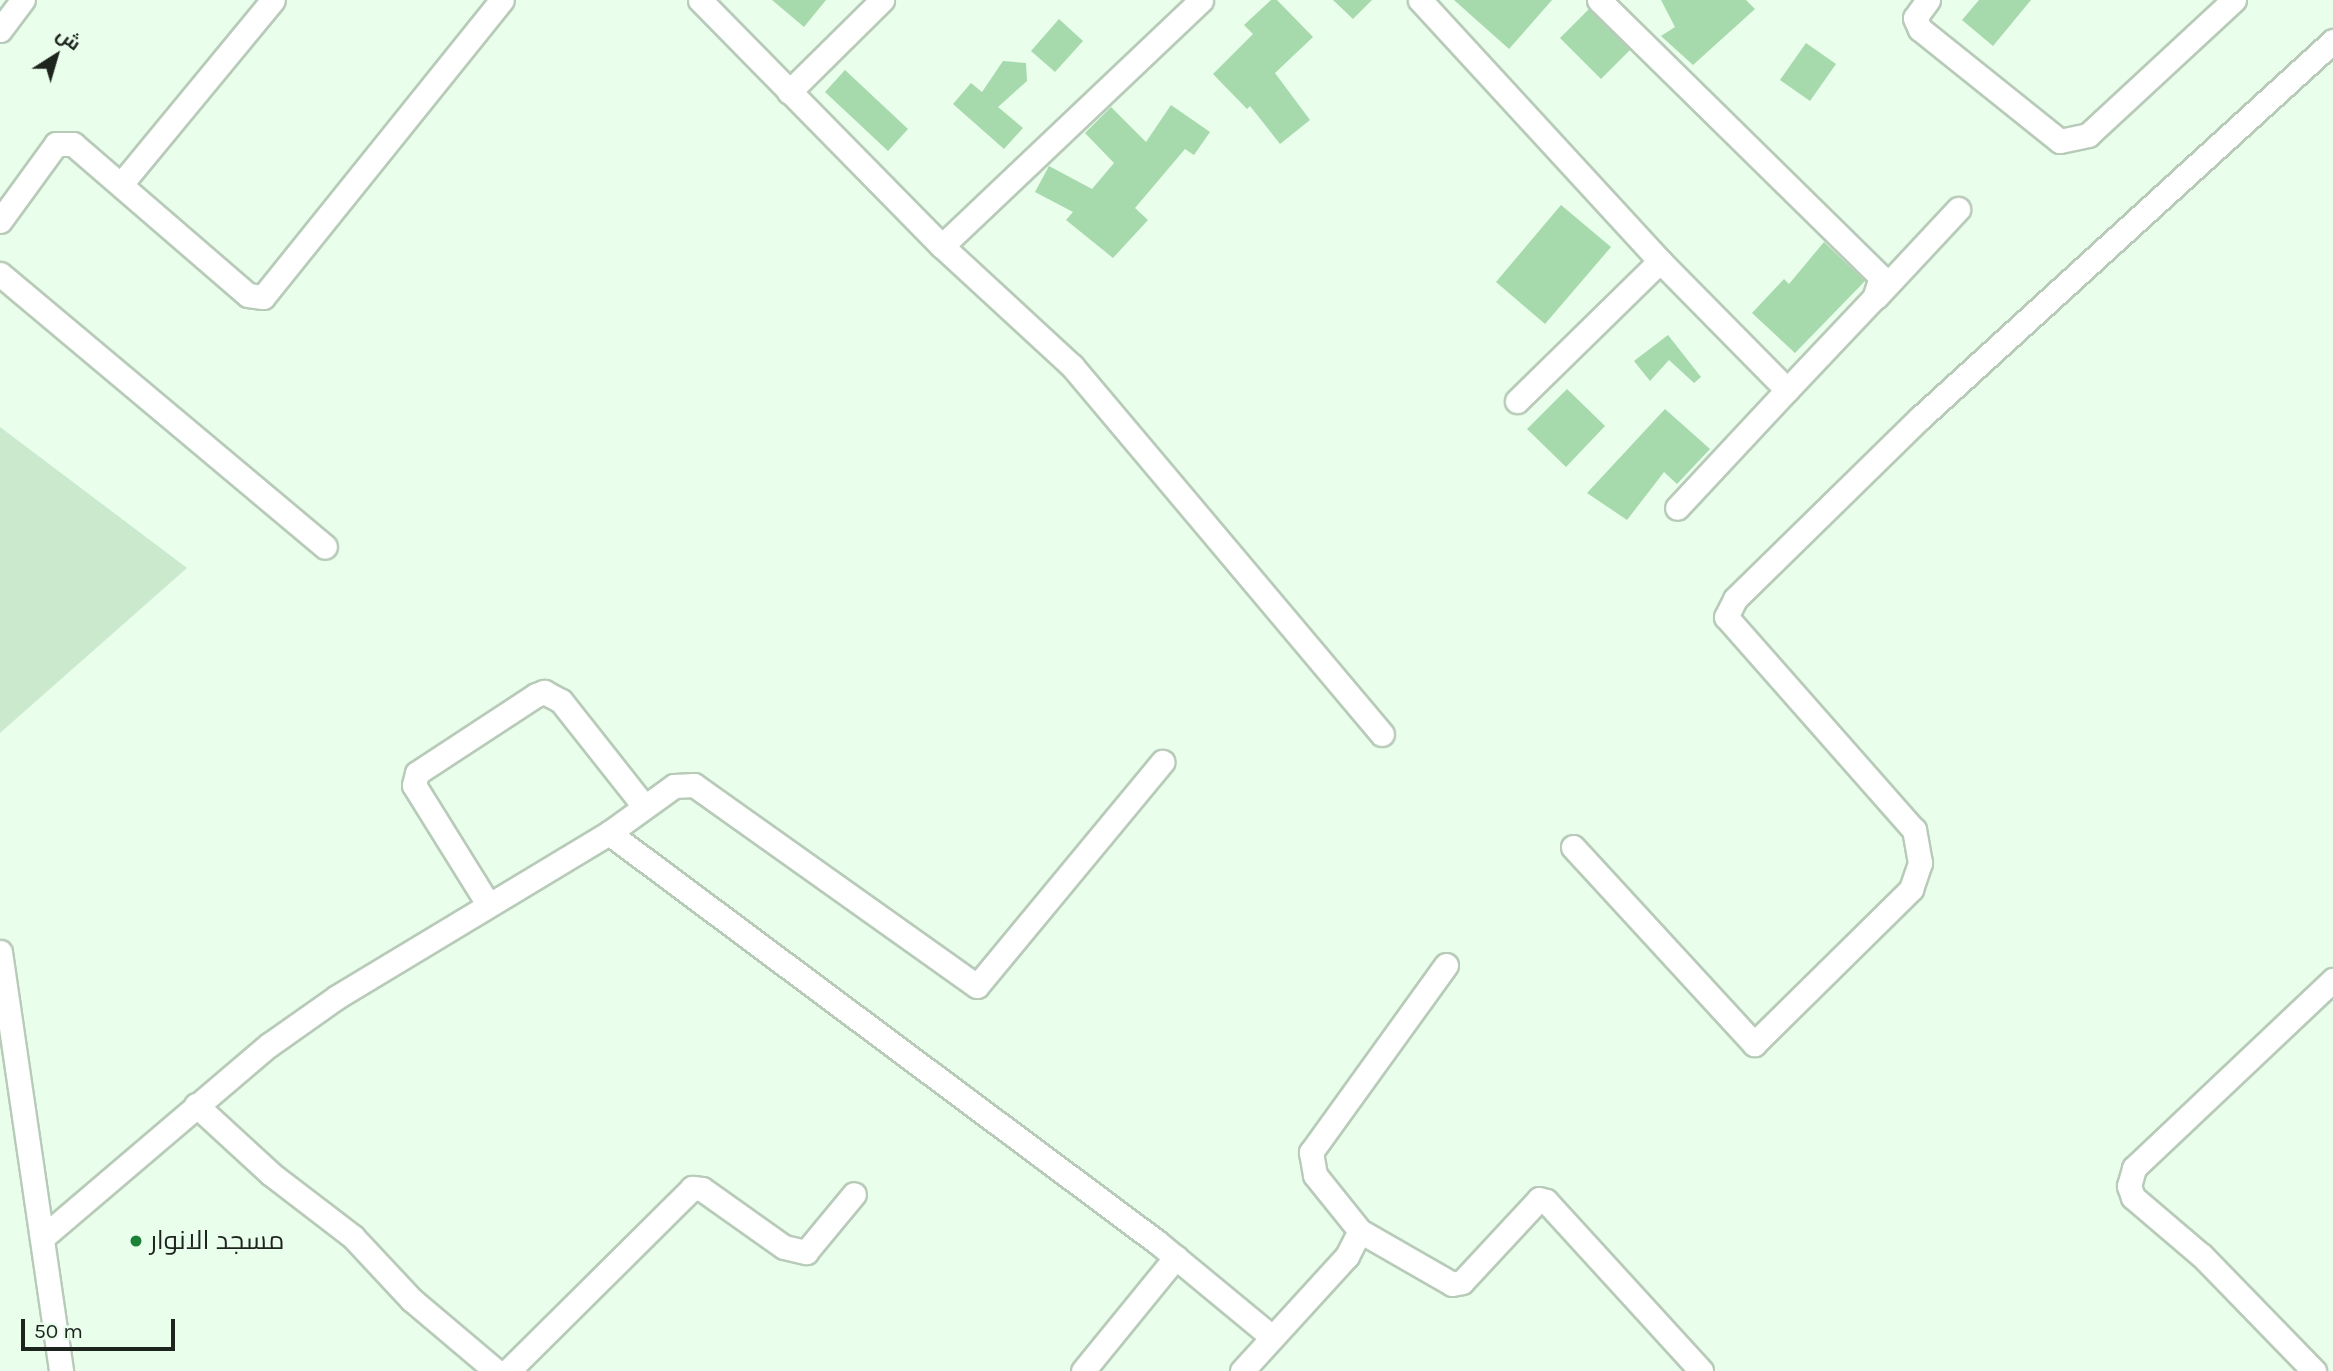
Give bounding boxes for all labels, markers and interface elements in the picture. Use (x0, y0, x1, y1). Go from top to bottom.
north arrow (21, 21, 91, 91)
text: ش (52, 23, 85, 55)
place label: مسجد الانوار (150, 1225, 284, 1257)
marker: مسجد الانوار (128, 1233, 144, 1249)
scale bar (24, 1304, 178, 1348)
text: 50 m (34, 1319, 83, 1343)

